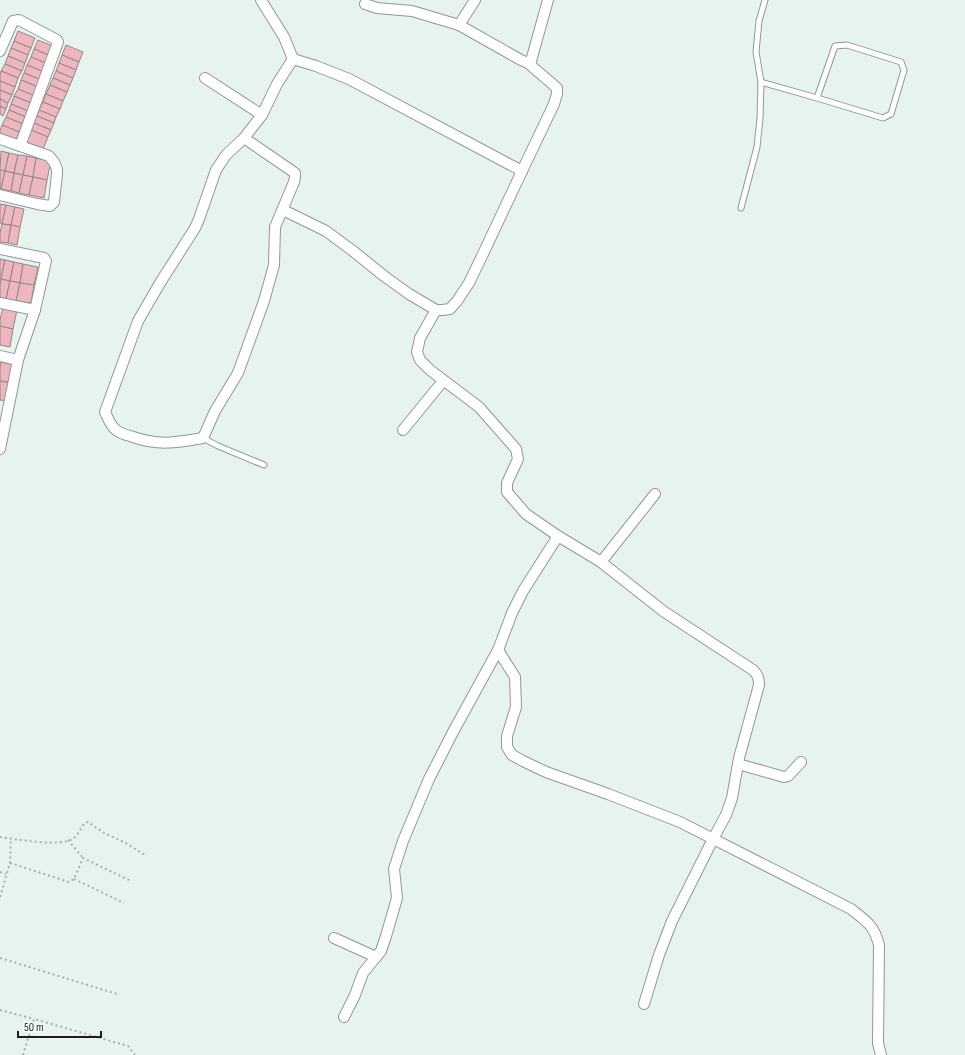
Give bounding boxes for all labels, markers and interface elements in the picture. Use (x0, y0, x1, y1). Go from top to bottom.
scale bar (18, 1013, 101, 1039)
text: 50 m (24, 1020, 44, 1035)

